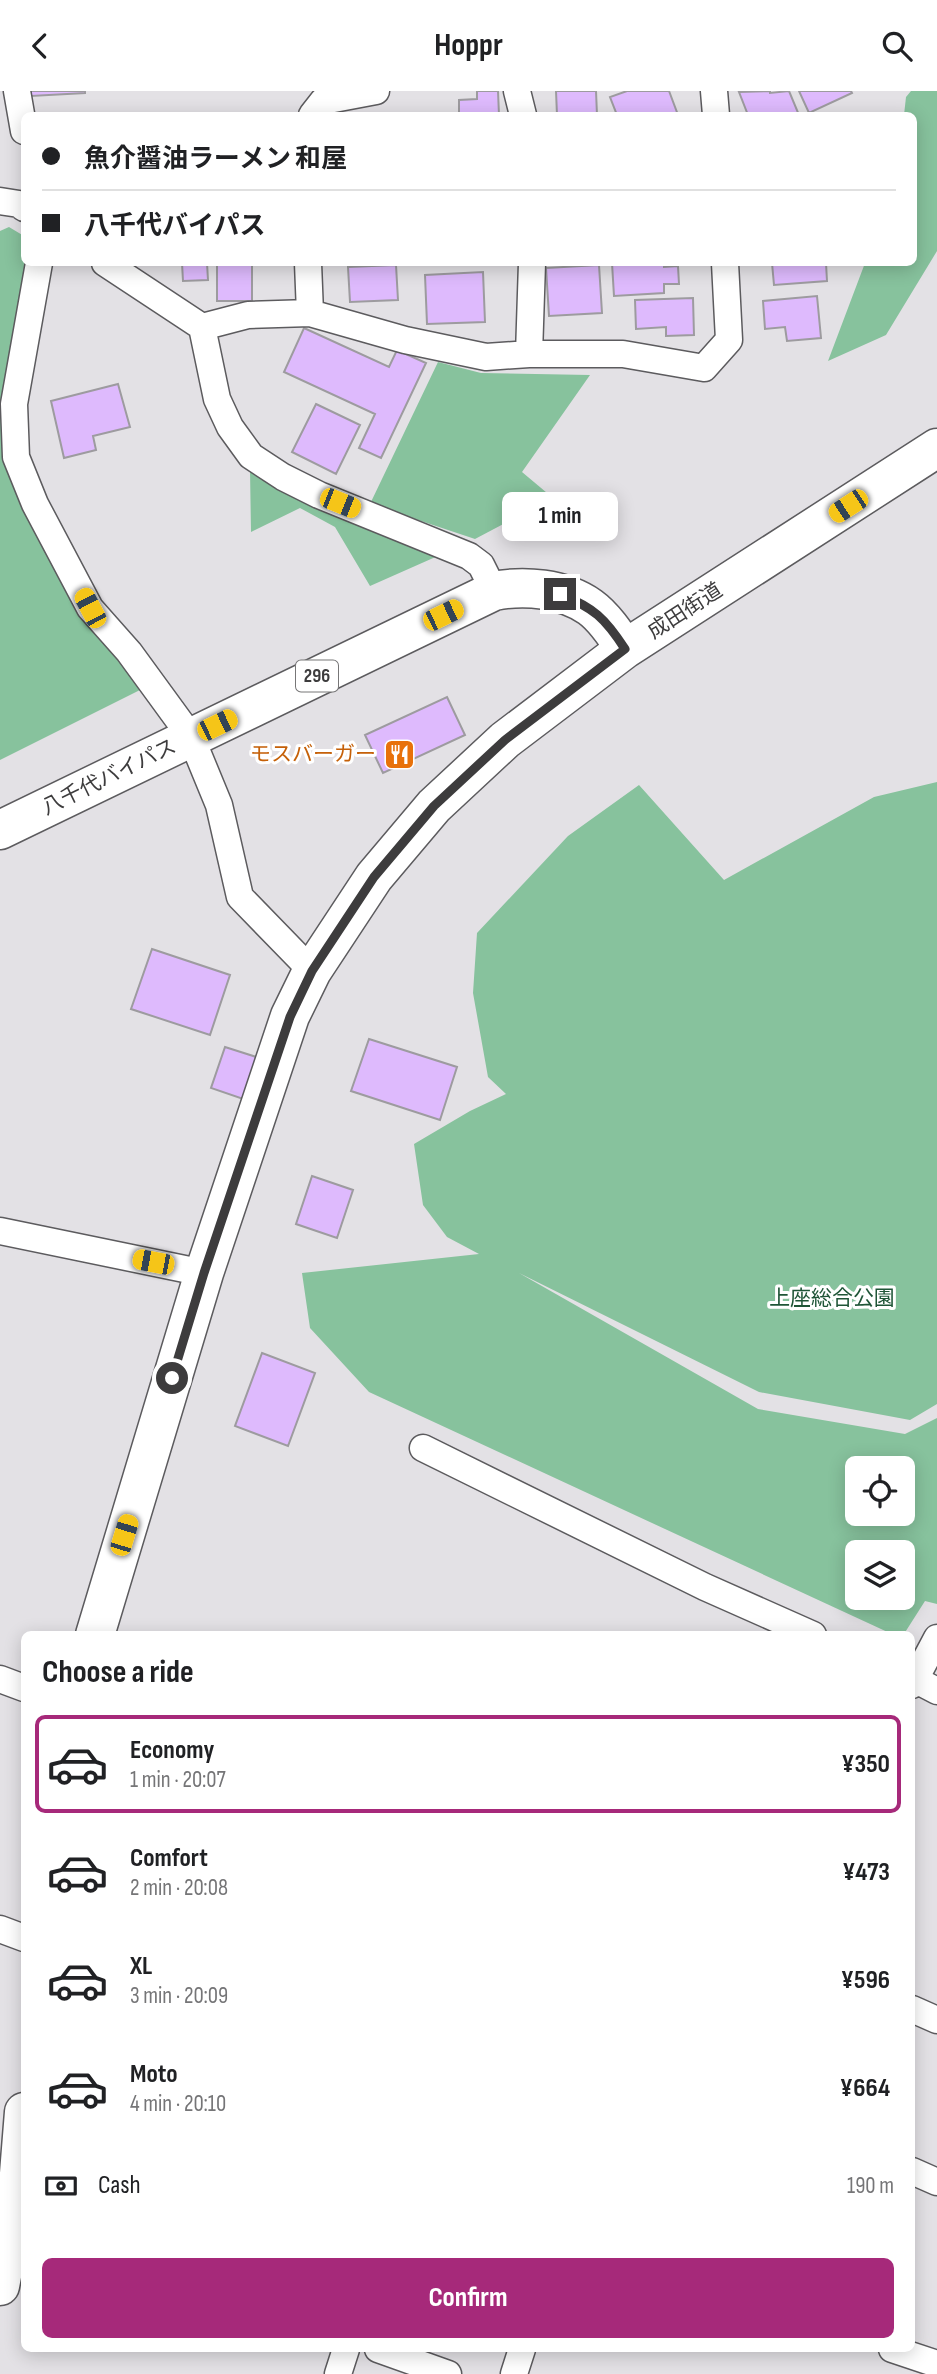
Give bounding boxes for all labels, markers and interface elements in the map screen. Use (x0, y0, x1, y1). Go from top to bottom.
text: Hoppr (434, 26, 503, 65)
icon: back (21, 27, 59, 65)
icon: search (878, 27, 916, 65)
text: 魚介醤油ラーメン 和屋 (84, 144, 347, 175)
text: 八千代バイパス (84, 211, 265, 242)
car (317, 485, 364, 521)
car (825, 486, 872, 526)
callout: 1 min (502, 493, 618, 541)
text: 1 min (539, 502, 581, 530)
route end (544, 578, 576, 610)
street label: 成田街道 (643, 578, 727, 644)
car (71, 585, 110, 631)
car (420, 596, 467, 634)
road number: 296 (296, 661, 338, 691)
car (194, 706, 241, 744)
street label: 八千代バイパス (38, 734, 180, 820)
restaurant icon: モスバーガー (382, 737, 416, 771)
place label: モスバーガー (250, 742, 376, 767)
car (131, 1248, 176, 1276)
park label: 上座総合公園 (769, 1286, 895, 1311)
route start (156, 1362, 188, 1394)
map controls (845, 1456, 915, 1610)
button: locate (845, 1456, 915, 1526)
car (108, 1512, 141, 1558)
button: layers (845, 1540, 915, 1610)
text: Choose a ride (42, 1653, 194, 1692)
icon: car (46, 1733, 109, 1796)
text: Economy (130, 1735, 214, 1766)
text: ¥350 (841, 1749, 890, 1780)
text: 1 min · 20:07 (130, 1766, 226, 1794)
icon: car (46, 1841, 109, 1904)
text: Comfort (130, 1843, 208, 1874)
text: ¥473 (842, 1857, 890, 1888)
text: 2 min · 20:08 (130, 1874, 228, 1902)
icon: car (46, 1949, 109, 2012)
text: XL (130, 1951, 152, 1982)
text: ¥596 (841, 1965, 890, 1996)
text: 3 min · 20:09 (130, 1982, 228, 2010)
icon: car (46, 2057, 109, 2120)
text: Moto (130, 2059, 178, 2090)
text: ¥664 (840, 2073, 890, 2104)
text: 4 min · 20:10 (130, 2090, 226, 2118)
icon: cash (42, 2167, 80, 2205)
text: Cash (98, 2170, 141, 2201)
text: 190 m (847, 2172, 894, 2200)
button: Confirm (42, 2258, 894, 2338)

